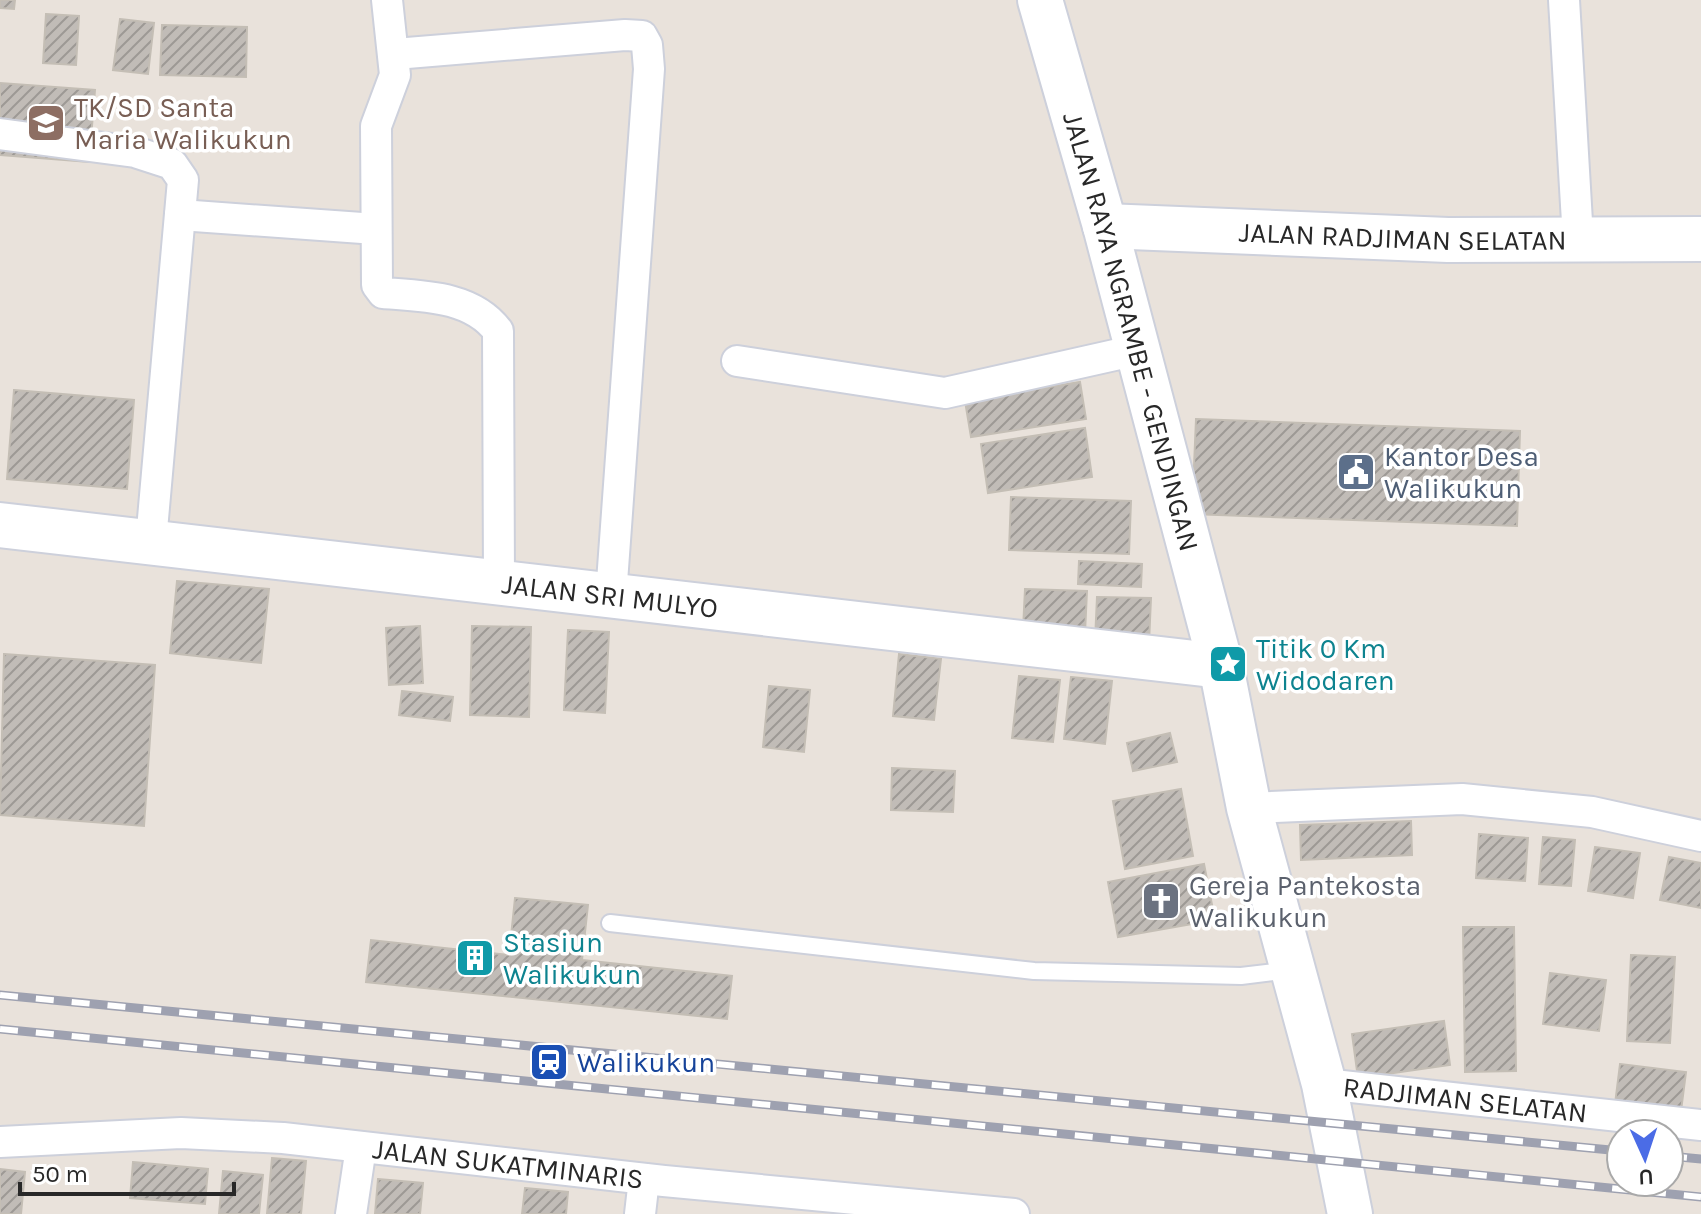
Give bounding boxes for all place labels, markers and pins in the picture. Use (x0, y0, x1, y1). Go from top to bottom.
place label: TK/SD Santa Maria Walikukun (74, 91, 292, 156)
school or university icon: TK/SD Santa Maria Walikukun (25, 102, 67, 144)
place label: Kantor Desa Walikukun (1384, 440, 1539, 505)
public building icon: Kantor Desa Walikukun (1335, 451, 1377, 493)
place label: Titik 0 Km Widodaren (1256, 632, 1395, 697)
place icon: Titik 0 Km Widodaren (1207, 643, 1249, 685)
place label: Gereja Pantekosta Walikukun (1189, 869, 1421, 934)
church icon: Gereja Pantekosta Walikukun (1140, 880, 1182, 922)
place label: Stasiun Walikukun (503, 926, 641, 991)
building icon: Stasiun Walikukun (454, 937, 496, 979)
station icon: Walikukun (528, 1041, 570, 1083)
place label: Walikukun (577, 1046, 715, 1079)

